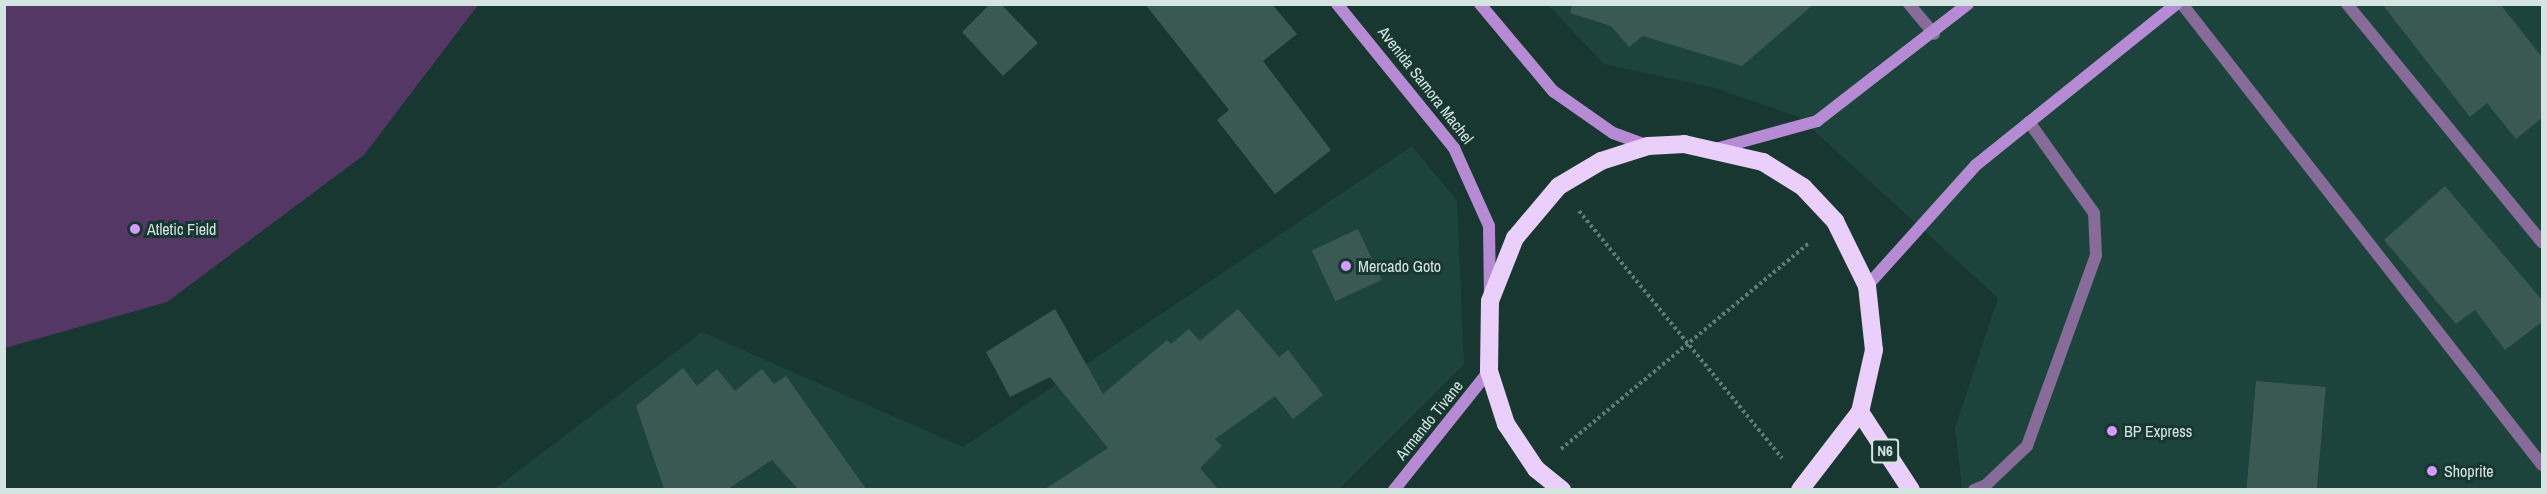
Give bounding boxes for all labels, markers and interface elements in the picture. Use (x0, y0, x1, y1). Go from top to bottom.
street label: Avenida Samora Machel (1374, 23, 1478, 147)
place label: Atletic Field (147, 219, 216, 239)
marker: Atletic Field (128, 222, 142, 236)
place label: Mercado Goto (1358, 256, 1441, 276)
marker: Mercado Goto (1339, 259, 1353, 273)
street label: Armando Tivane (1391, 376, 1467, 464)
place label: BP Express (2124, 421, 2193, 441)
marker: BP Express (2105, 424, 2119, 438)
road number: N6 (1870, 439, 1900, 463)
place label: Shoprite (2444, 461, 2494, 481)
marker: Shoprite (2425, 464, 2439, 478)

